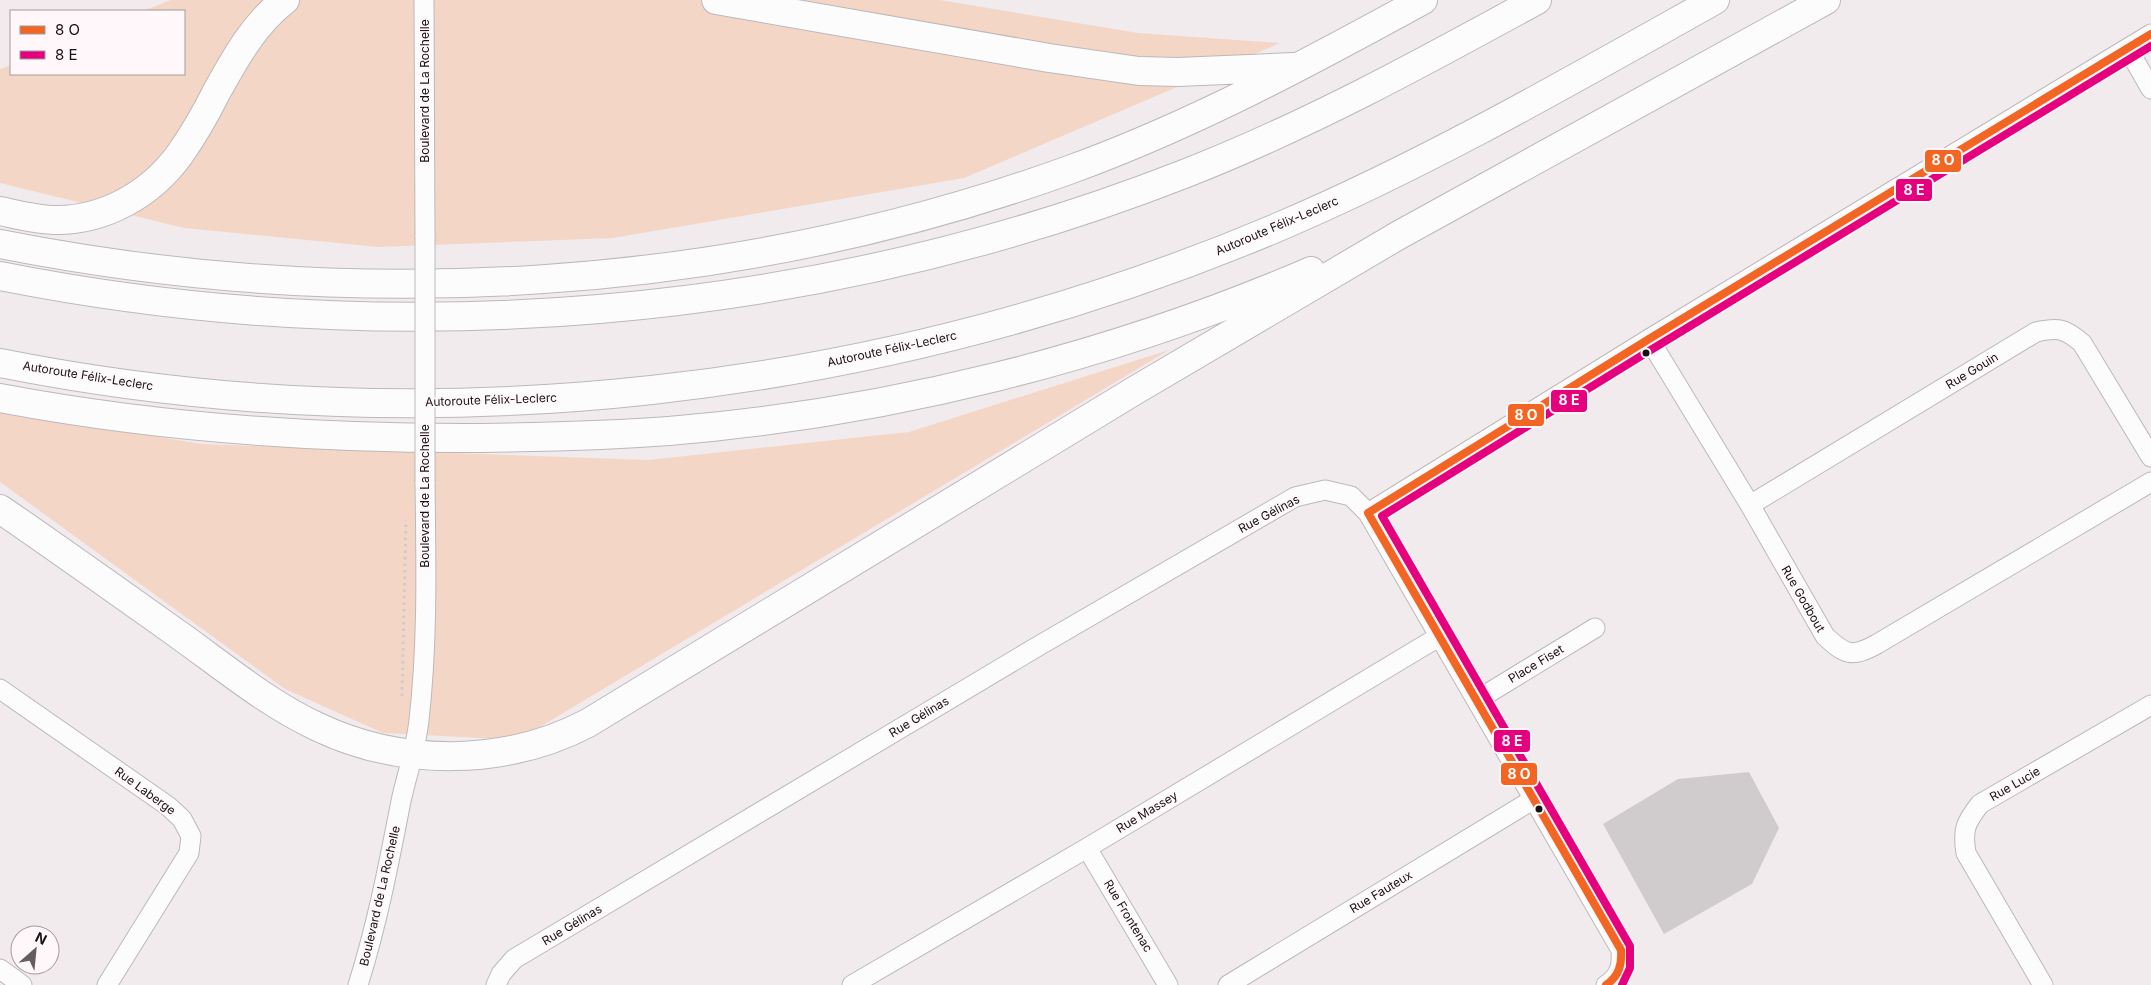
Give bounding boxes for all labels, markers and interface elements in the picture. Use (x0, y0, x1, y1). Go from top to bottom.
legend (10, 10, 185, 75)
street label: Boulevard de La Rochelle (417, 19, 432, 163)
text: 8 O (55, 20, 80, 39)
text: 8 E (55, 45, 78, 64)
line badge: 8 O (1924, 149, 1962, 173)
text: 8 O (1931, 151, 1955, 168)
line badge: 8 E (1895, 178, 1933, 202)
text: 8 E (1904, 181, 1924, 198)
street label: Autoroute Félix-Leclerc (1213, 193, 1341, 258)
street label: Autoroute Félix-Leclerc (826, 327, 958, 370)
unlabelled marker (1641, 348, 1651, 358)
street label: Rue Gouin (1943, 349, 2001, 392)
street label: Autoroute Félix-Leclerc (22, 358, 155, 393)
line badge: 8 E (1550, 389, 1588, 413)
street label: Autoroute Félix-Leclerc (425, 390, 557, 409)
text: 8 E (1559, 391, 1579, 408)
line badge: 8 O (1507, 403, 1545, 427)
text: 8 O (1514, 406, 1538, 423)
street label: Boulevard de La Rochelle (417, 424, 432, 568)
street label: Rue Gélinas (1236, 491, 1302, 536)
street label: Rue Godbout (1778, 563, 1829, 635)
street label: Place Fiset (1505, 641, 1566, 686)
street label: Rue Gélinas (886, 693, 951, 740)
line badge: 8 E (1493, 729, 1531, 753)
text: 8 E (1502, 732, 1522, 749)
line badge: 8 O (1500, 762, 1538, 786)
street label: Rue Laberge (112, 763, 179, 818)
street label: Rue Lucie (1987, 763, 2043, 804)
text: 8 O (1507, 765, 1531, 782)
street label: Rue Massey (1113, 787, 1180, 836)
unlabelled marker (1534, 804, 1544, 814)
street label: Boulevard de La Rochelle (356, 824, 403, 967)
street label: Rue Fauteux (1347, 867, 1415, 916)
street label: Rue Frontenac (1101, 877, 1156, 955)
street label: Rue Gélinas (539, 901, 604, 948)
north arrow (10, 925, 60, 975)
text: N (33, 928, 50, 948)

